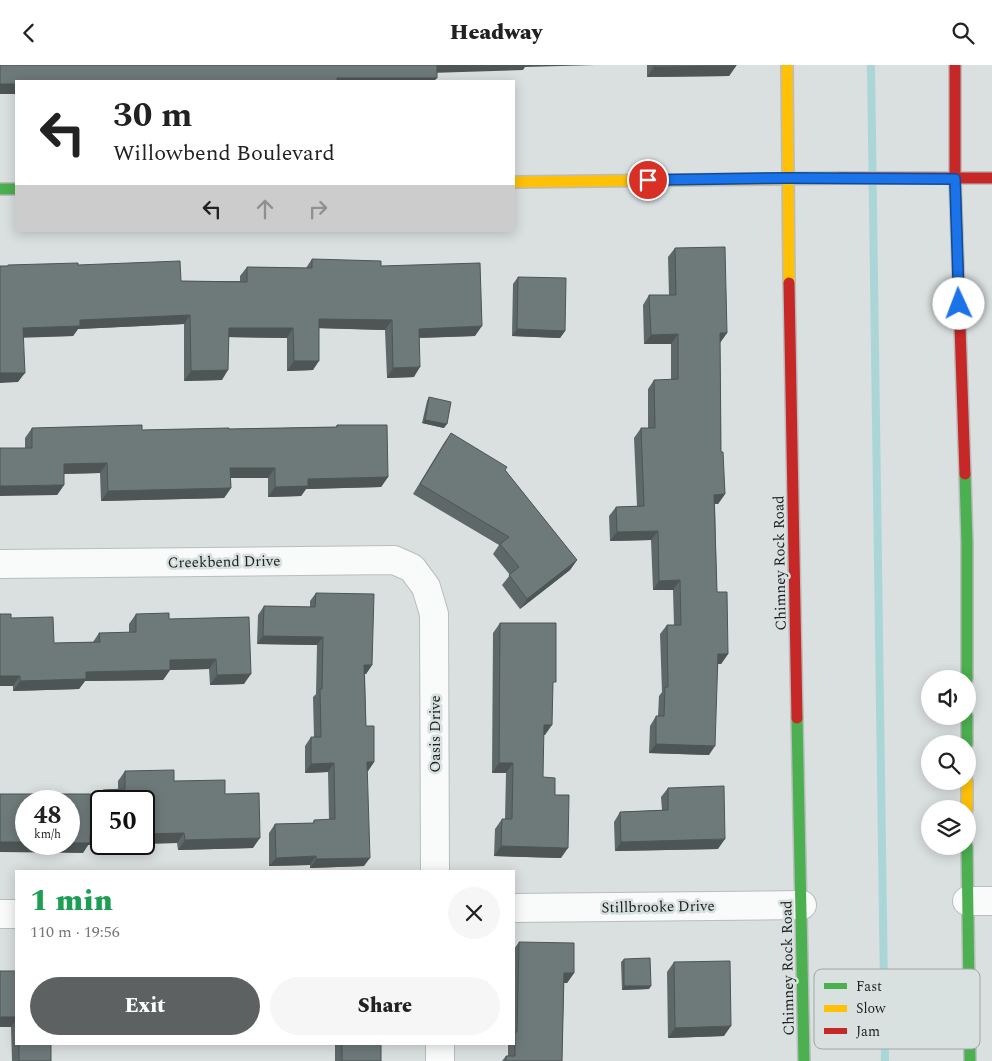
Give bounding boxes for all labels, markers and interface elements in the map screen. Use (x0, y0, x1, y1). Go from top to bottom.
text: Headway (450, 16, 542, 49)
icon: back (15, 19, 43, 47)
icon: search (949, 19, 977, 47)
text: 30 m (113, 89, 193, 142)
icon: left (30, 100, 95, 165)
text: Willowbend Boulevard (113, 137, 335, 170)
pin (627, 159, 669, 201)
icon: arrive (634, 166, 662, 194)
icon: left (198, 195, 226, 223)
icon: ahead (251, 195, 279, 223)
icon: right (304, 195, 332, 223)
position arrow (932, 277, 984, 329)
street label: Chimney Rock Road (767, 495, 793, 631)
street label: Creekbend Drive (167, 550, 281, 574)
map controls (921, 670, 976, 855)
button: sound (921, 670, 976, 725)
street label: Oasis Drive (424, 695, 447, 773)
button: search (921, 735, 976, 790)
speed limit sign: 50 (90, 790, 155, 855)
text: 48 (33, 797, 62, 835)
button: layers (921, 800, 976, 855)
text: km/h (34, 825, 61, 844)
text: 1 min (30, 878, 113, 924)
button: close (448, 887, 500, 939)
street label: Stillbrooke Drive (601, 895, 715, 919)
street label: Chimney Rock Road (775, 900, 801, 1036)
text: 110 m · 19:56 (30, 920, 120, 944)
legend (814, 969, 980, 1049)
text: Fast (856, 976, 882, 997)
button: Exit (30, 977, 260, 1035)
button: Share (270, 977, 500, 1035)
text: Slow (856, 998, 886, 1019)
text: Jam (856, 1021, 880, 1042)

